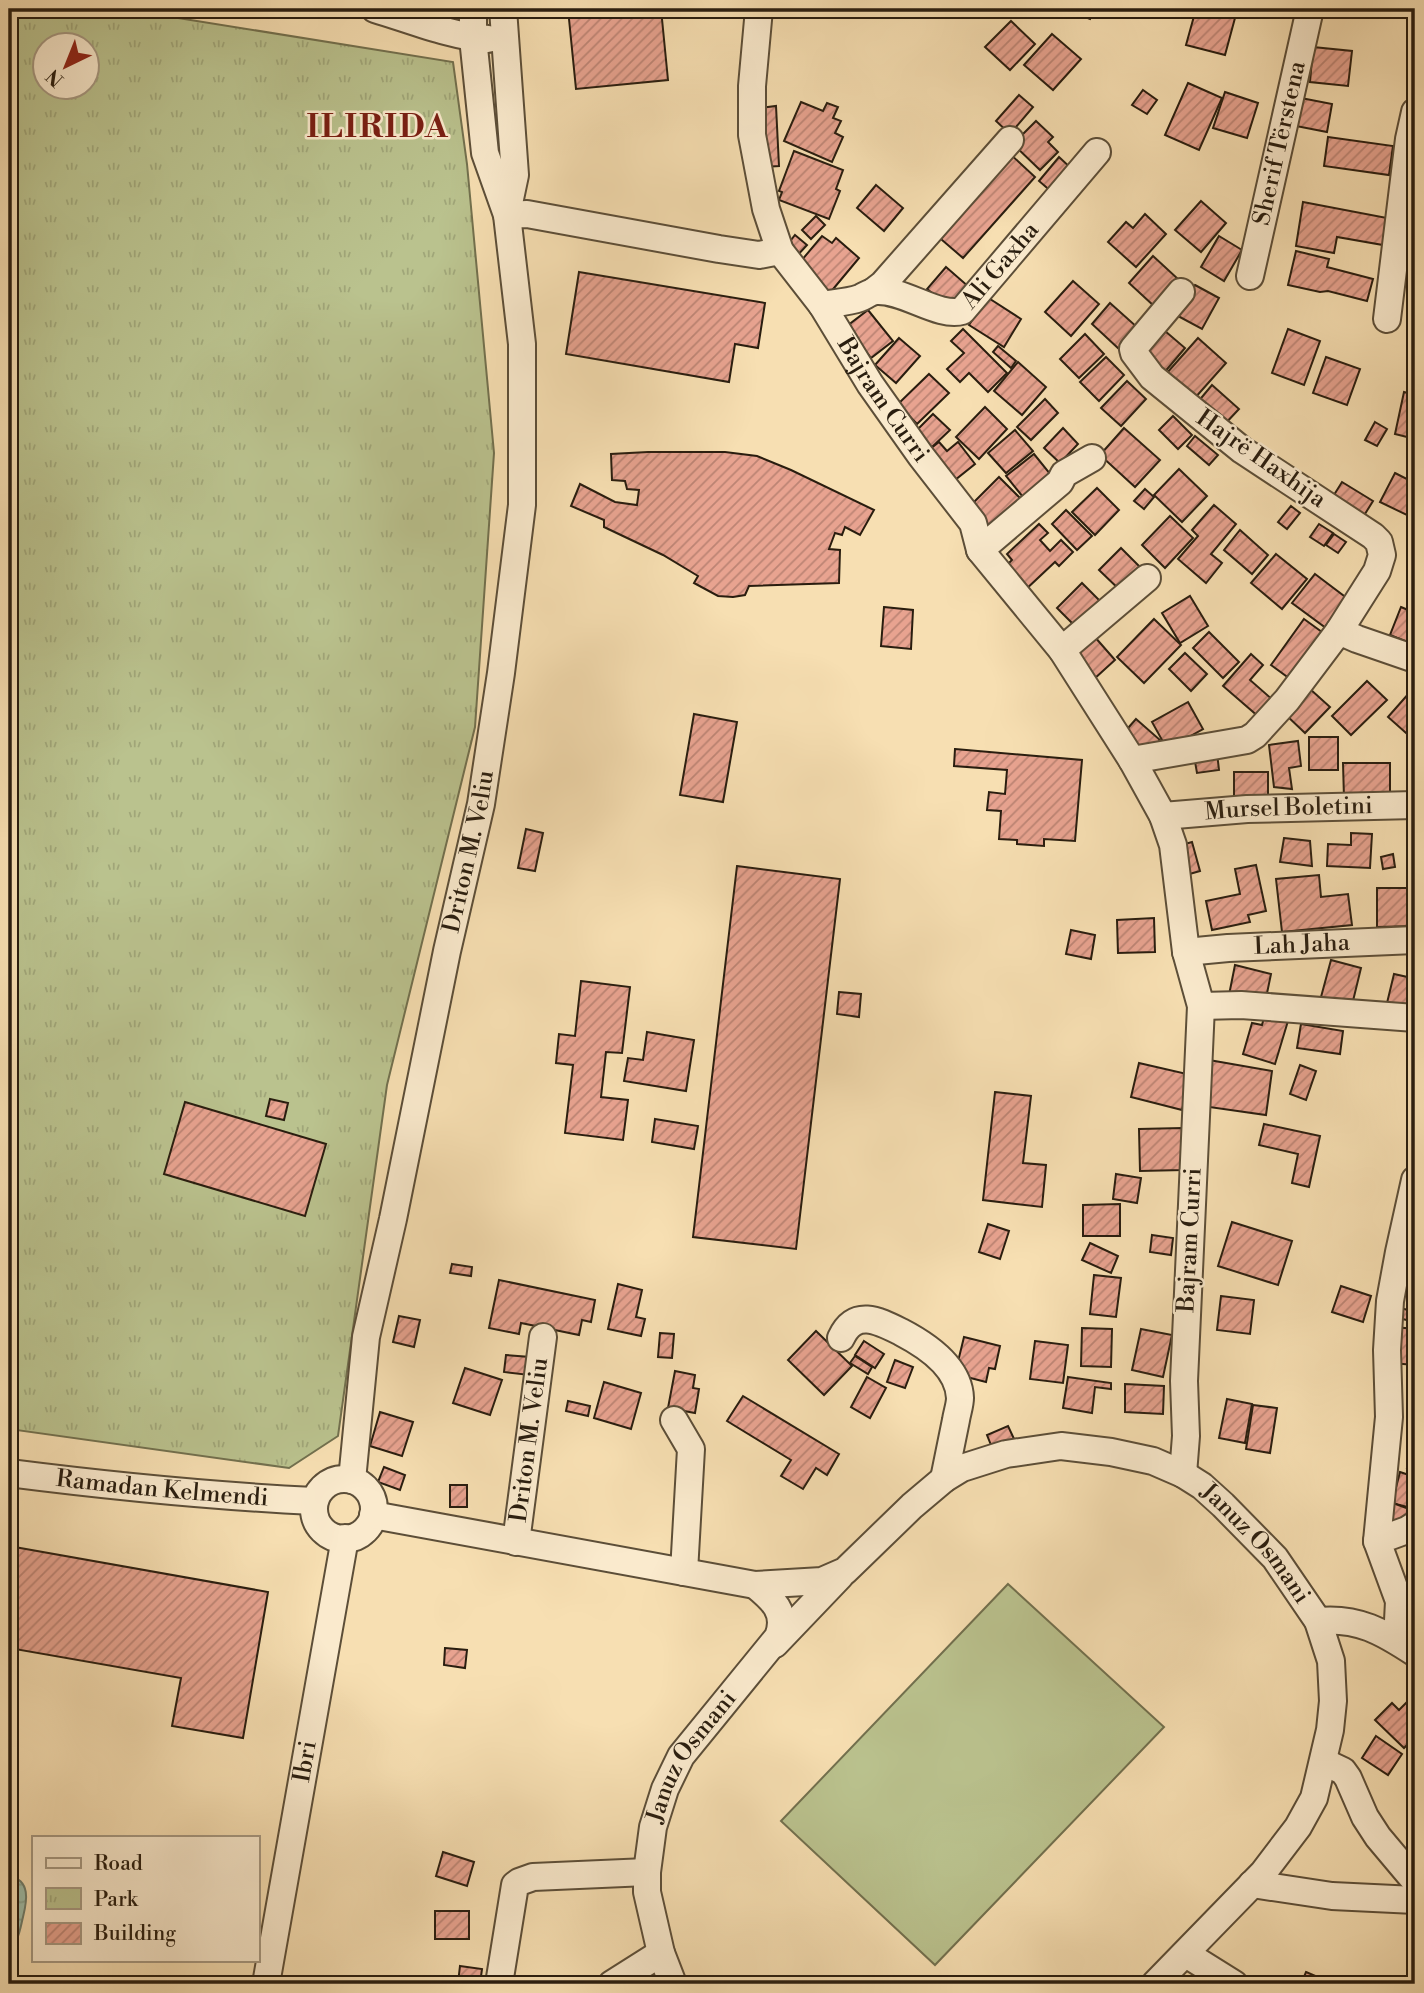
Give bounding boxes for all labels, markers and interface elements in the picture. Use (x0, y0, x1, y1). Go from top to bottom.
north arrow (32, 32, 102, 102)
street label: Sherif Tërstena (1247, 57, 1313, 228)
text: N (41, 64, 69, 92)
district label: ILIRIDA (306, 107, 450, 147)
street label: Ali Gaxha (954, 215, 1046, 316)
street label: Bajram Curri (830, 331, 936, 469)
street label: Hajrë Haxhija (1190, 403, 1332, 515)
street label: Driton M. Veliu (437, 768, 501, 936)
street label: Mursel Boletini (1203, 791, 1373, 827)
street label: Lah Jaha (1253, 928, 1351, 962)
street label: Bajram Curri (1171, 1167, 1209, 1314)
street label: Driton M. Veliu (504, 1355, 555, 1524)
street label: Ramadan Kelmendi (54, 1464, 269, 1513)
street label: Januz Osmani (1194, 1476, 1317, 1610)
street label: Januz Osmani (640, 1684, 743, 1828)
street label: Ibri (287, 1738, 324, 1785)
legend (32, 1836, 259, 1962)
text: Road (94, 1851, 143, 1877)
text: Park (94, 1887, 139, 1913)
text: Building (93, 1921, 176, 1947)

